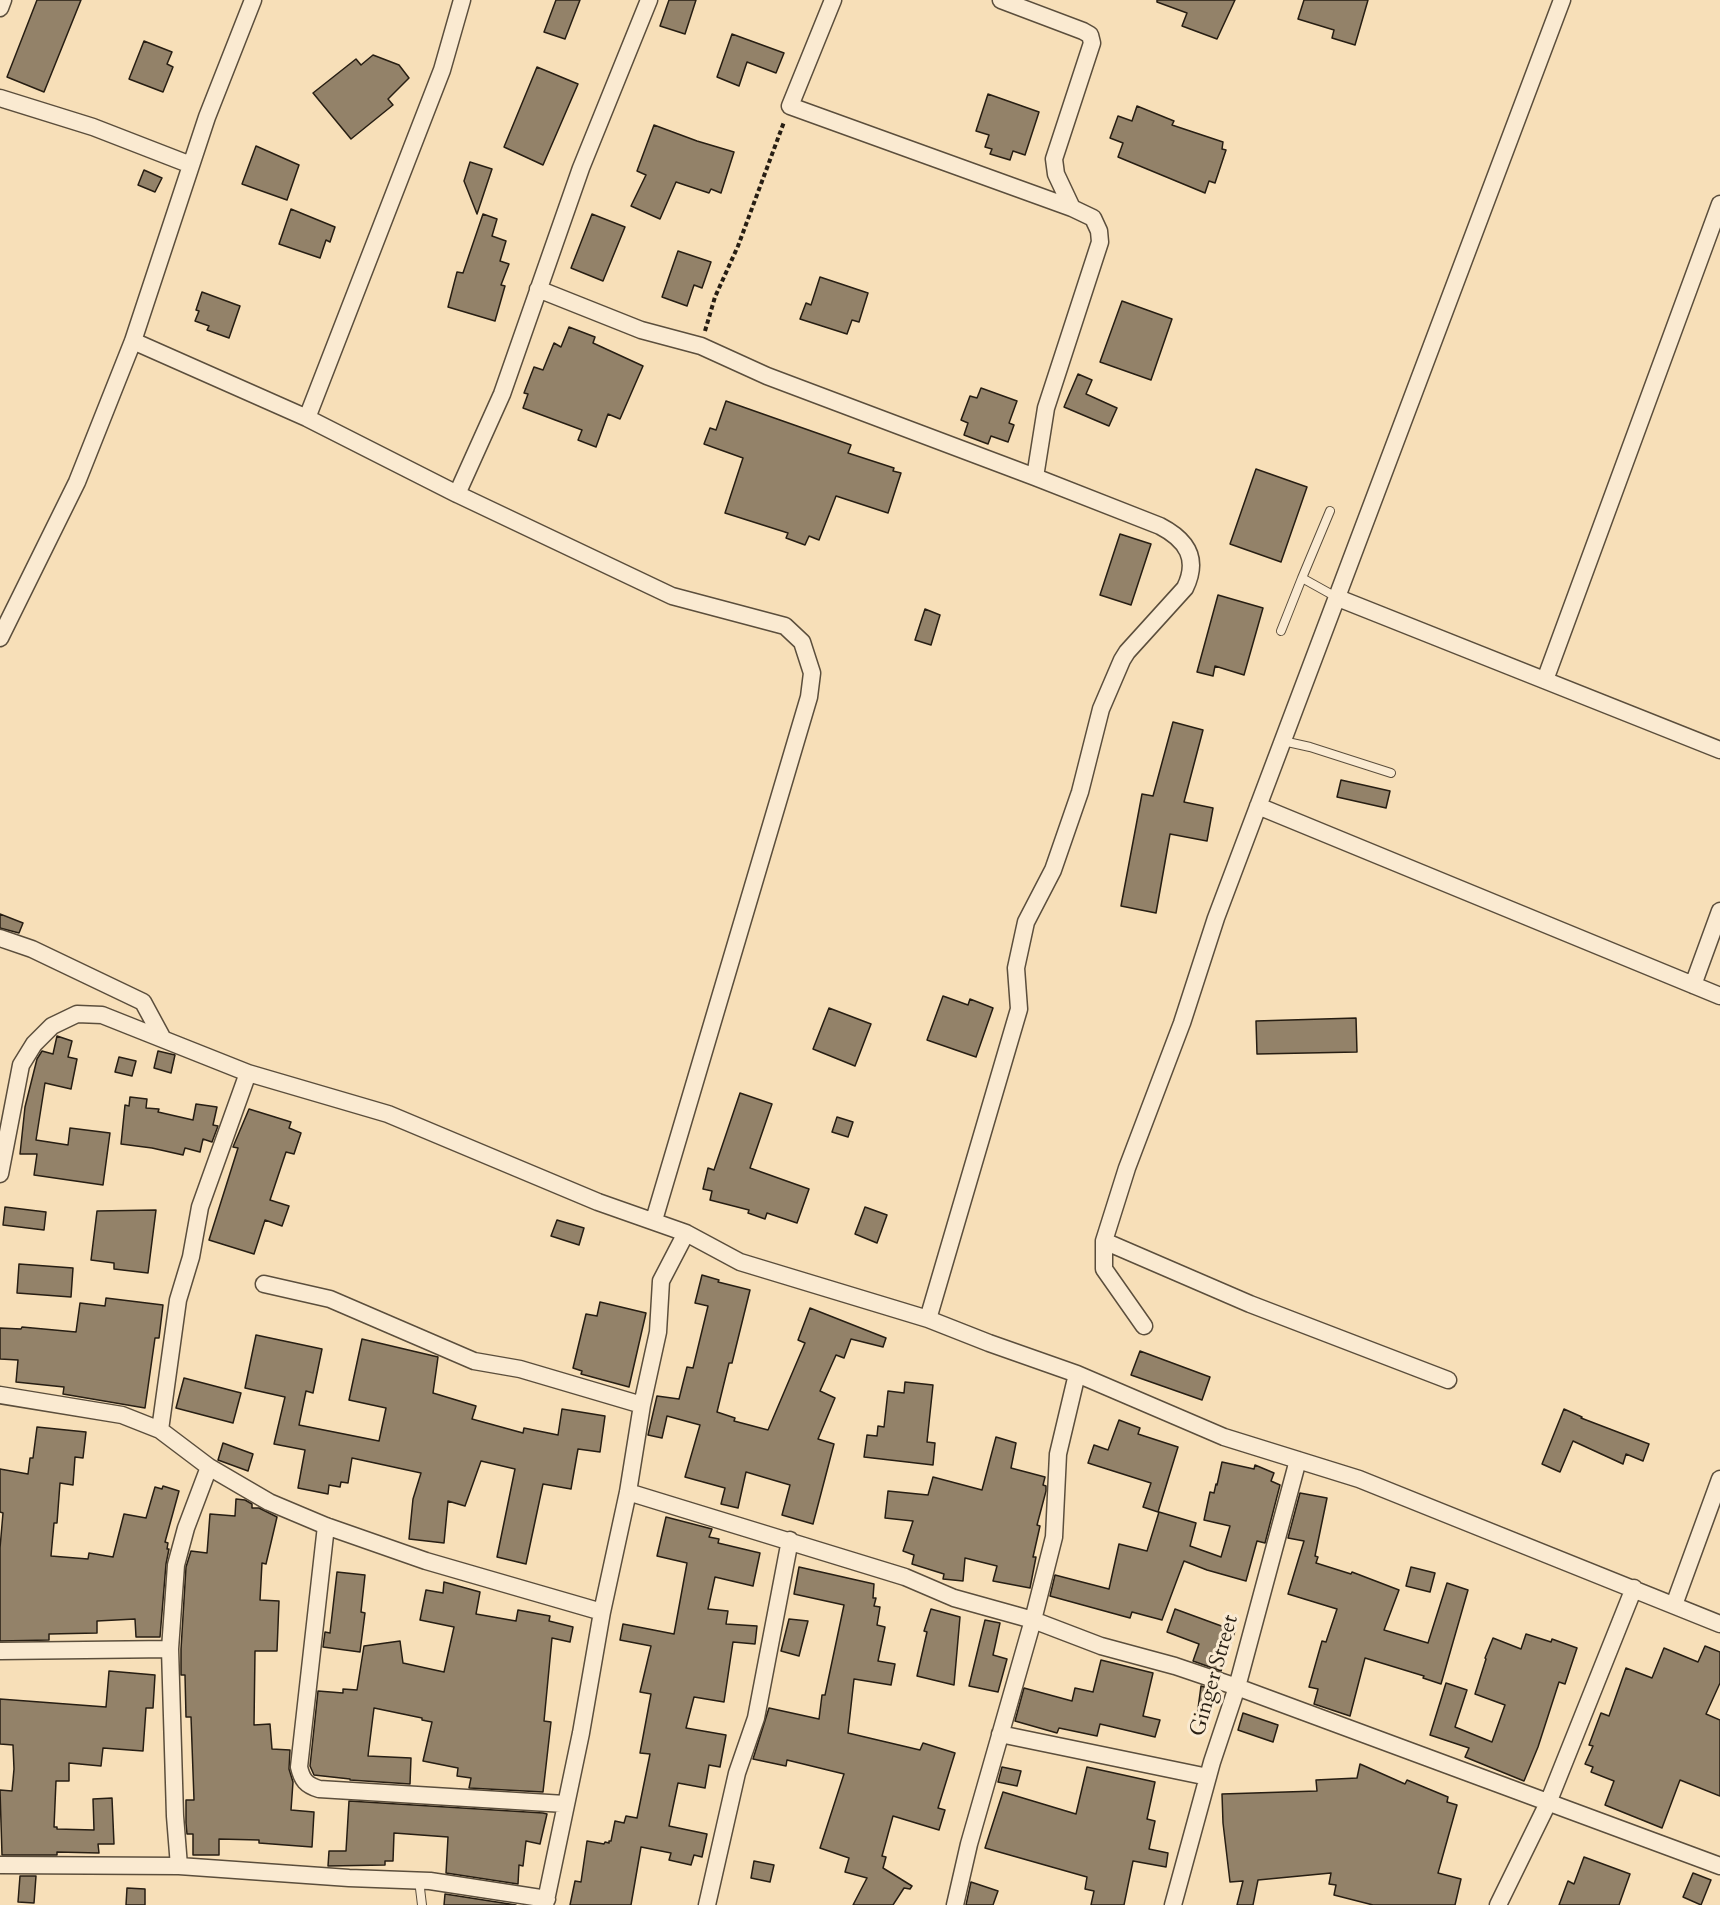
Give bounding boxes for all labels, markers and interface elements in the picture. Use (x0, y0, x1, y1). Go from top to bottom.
street label: Ginger Street (1185, 1612, 1245, 1740)

